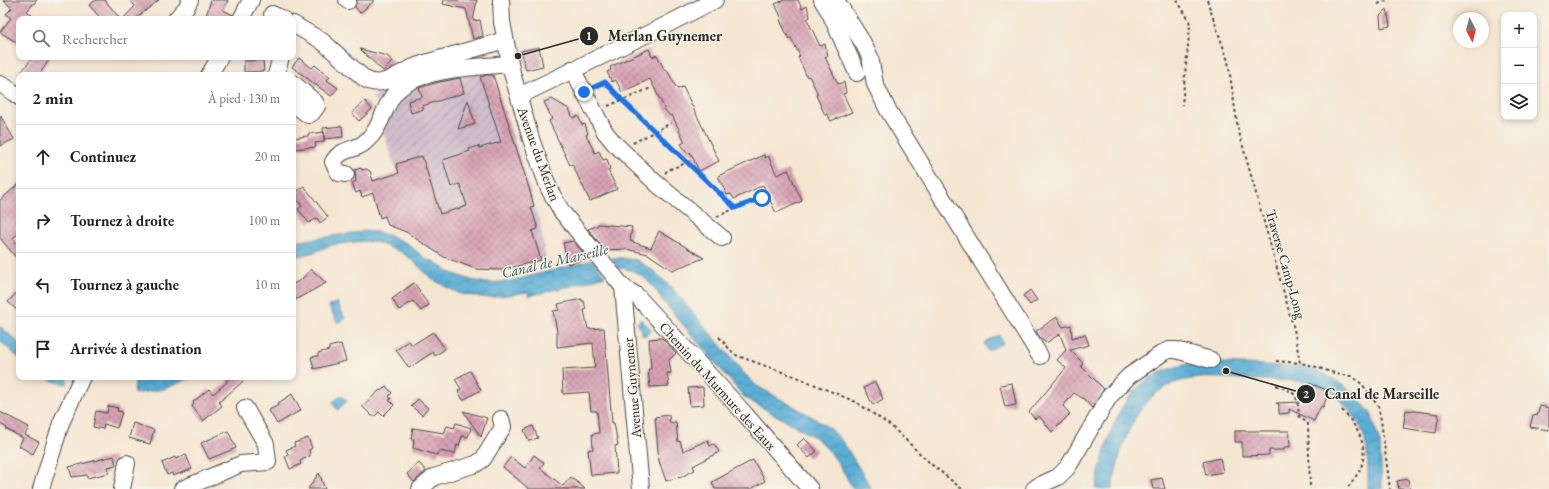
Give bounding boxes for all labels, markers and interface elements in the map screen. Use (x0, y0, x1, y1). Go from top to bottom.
north arrow (1453, 12, 1489, 48)
map controls (1501, 12, 1537, 120)
button: + (1501, 12, 1537, 48)
search box (16, 16, 296, 60)
callout: Merlan Guynemer (579, 22, 730, 49)
text: Merlan Guynemer (608, 26, 723, 45)
icon: search (30, 27, 52, 49)
text: 1 (586, 28, 592, 44)
text: Rechercher (62, 29, 128, 48)
button: − (1501, 48, 1537, 84)
route end (575, 83, 593, 101)
button: layers (1501, 84, 1537, 120)
text: 2 min (32, 87, 73, 109)
text: À pied · 130 m (208, 90, 280, 107)
street label: Avenue du Merlan (513, 103, 565, 204)
icon: ahead (32, 146, 54, 168)
text: Continuez (70, 147, 136, 166)
text: 20 m (255, 148, 280, 165)
route start (753, 189, 771, 207)
street label: Traverse Camp-Long (1262, 207, 1310, 322)
icon: right (32, 210, 54, 232)
text: Tournez à droite (70, 211, 174, 230)
text: 100 m (249, 212, 280, 229)
water label: Canal de Marseille (500, 239, 611, 282)
icon: left (32, 274, 54, 296)
text: Tournez à gauche (70, 275, 179, 294)
text: 10 m (255, 276, 280, 293)
street label: Chemin du Murmure des Eaux (656, 318, 780, 454)
street label: Avenue Guynemer (619, 337, 645, 440)
icon: arrive (32, 338, 54, 360)
text: Arrivée à destination (70, 339, 202, 358)
callout: Canal de Marseille (1296, 380, 1447, 407)
text: Canal de Marseille (1325, 384, 1439, 403)
text: 2 (1303, 386, 1310, 402)

